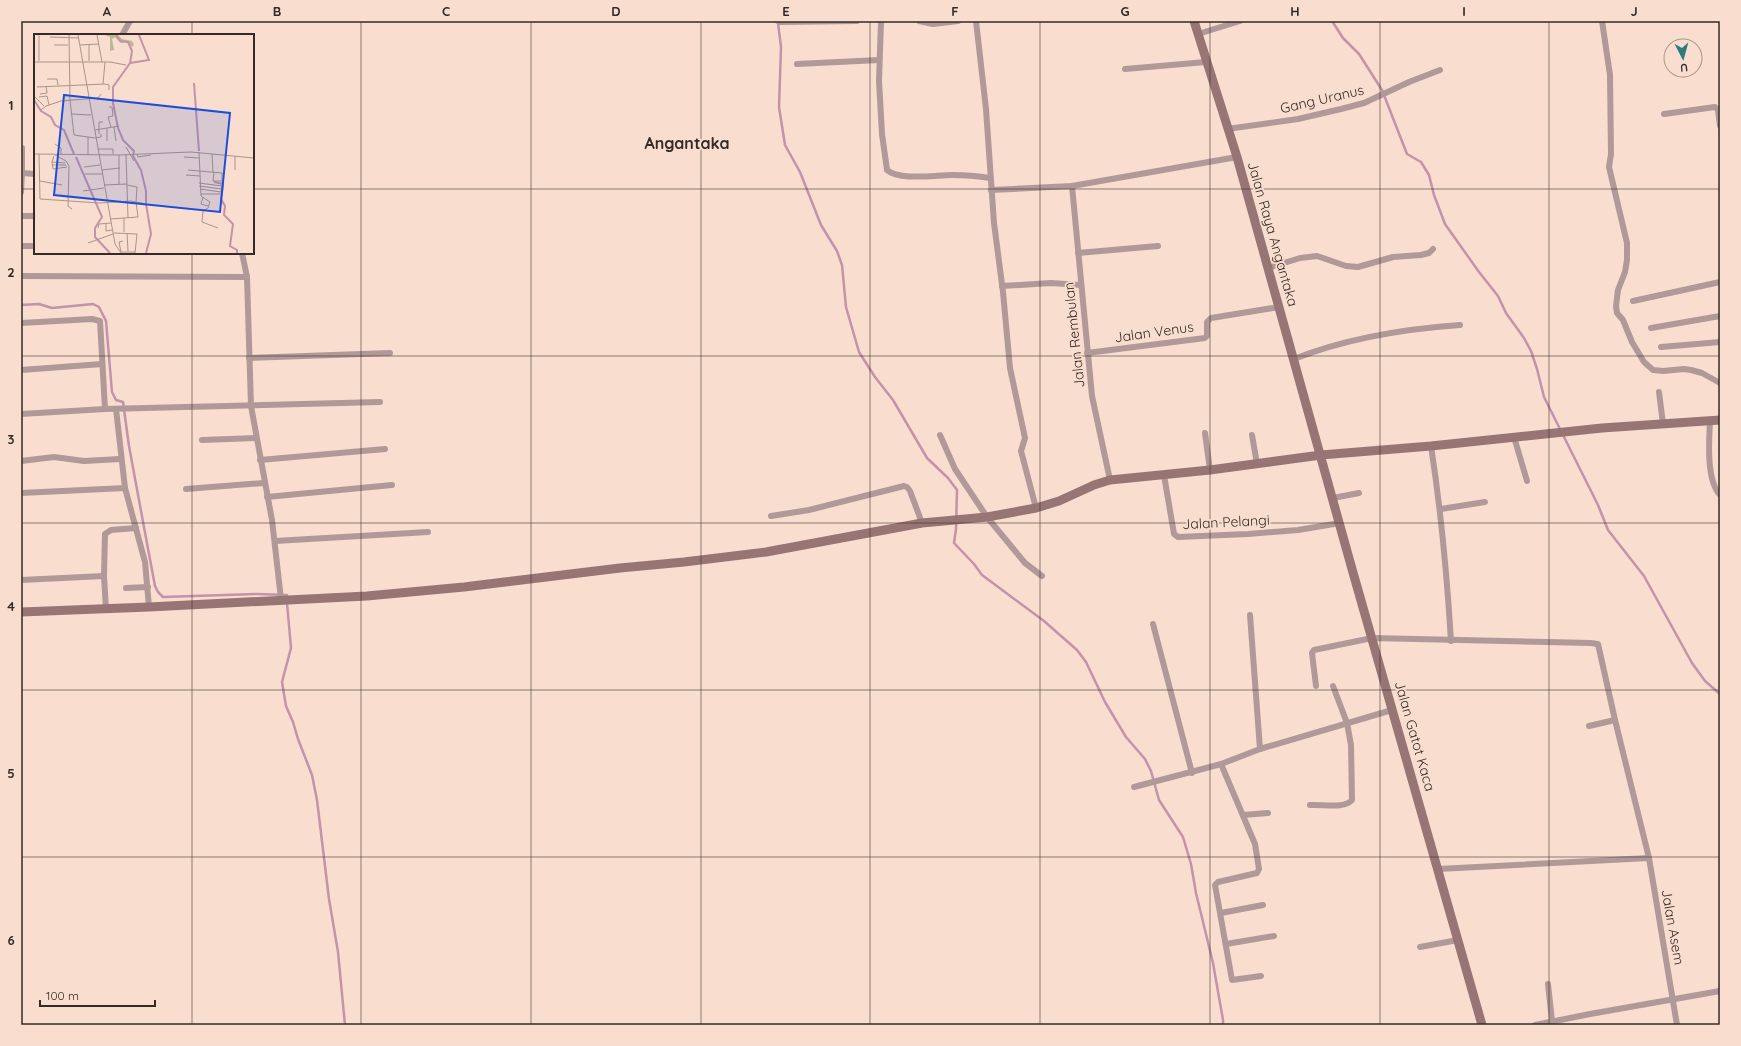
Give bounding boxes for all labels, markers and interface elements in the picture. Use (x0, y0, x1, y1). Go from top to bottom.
text: A (103, 3, 112, 19)
text: B (273, 3, 281, 19)
text: C (442, 3, 450, 19)
text: D (611, 3, 621, 19)
text: E (782, 3, 790, 19)
text: F (951, 3, 959, 19)
text: G (1120, 3, 1130, 19)
text: H (1290, 3, 1300, 19)
text: I (1462, 3, 1466, 19)
text: J (1630, 3, 1638, 19)
inset map (34, 34, 254, 254)
north arrow (1663, 38, 1703, 78)
text: U (1679, 61, 1689, 75)
street label: Gang Uranus (1278, 81, 1366, 117)
text: 1 (8, 97, 14, 113)
district label: Angantaka (644, 133, 730, 153)
street label: Jalan Raya Angantaka (1244, 160, 1302, 308)
text: 2 (7, 264, 15, 280)
street label: Jalan Rembulan (1059, 281, 1089, 389)
street label: Jalan Venus (1113, 318, 1195, 346)
text: 3 (8, 431, 15, 447)
street label: Jalan Pelangi (1182, 511, 1270, 533)
text: 4 (7, 598, 15, 614)
street label: Jalan Gatot Kaca (1391, 679, 1439, 793)
text: 5 (7, 765, 15, 781)
street label: Jalan Asem (1658, 888, 1688, 966)
text: 6 (7, 932, 15, 948)
scale bar (40, 982, 155, 1008)
text: 100 m (46, 988, 79, 1003)

